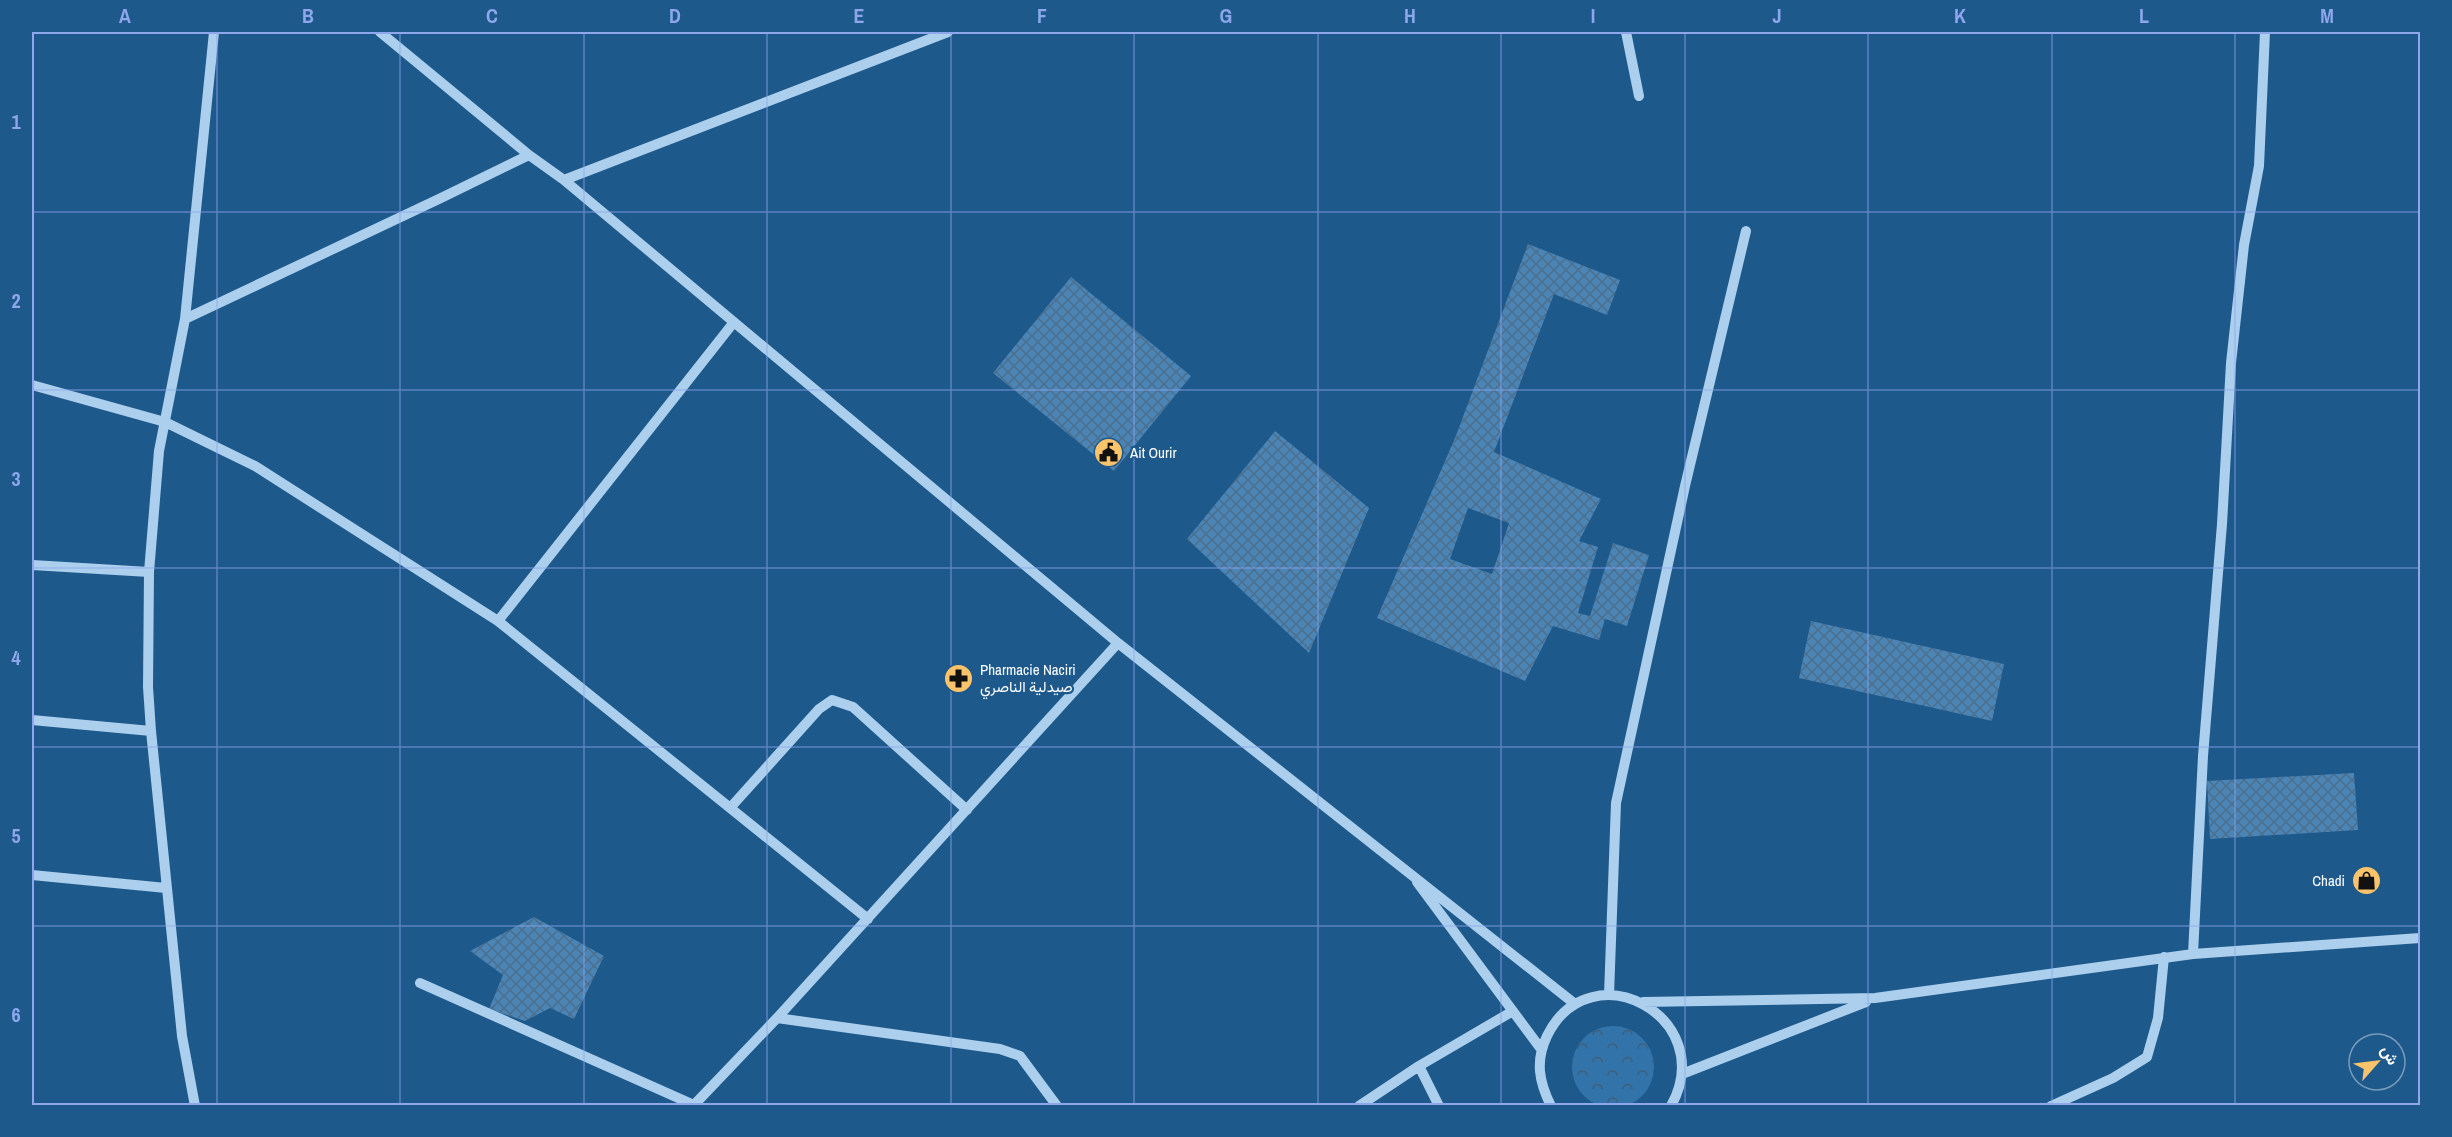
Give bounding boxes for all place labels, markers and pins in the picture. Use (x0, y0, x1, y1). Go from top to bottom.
public building icon: Ait Ourir (1093, 436, 1125, 468)
place label: Ait Ourir (1129, 442, 1177, 463)
place label: Pharmacie Naciri صيدلية الناصري (980, 659, 1076, 700)
pharmacy icon: Pharmacie Naciri صيدلية الناصري (943, 662, 975, 694)
shop icon: Chadi (2350, 864, 2382, 896)
place label: Chadi (2312, 870, 2345, 891)

